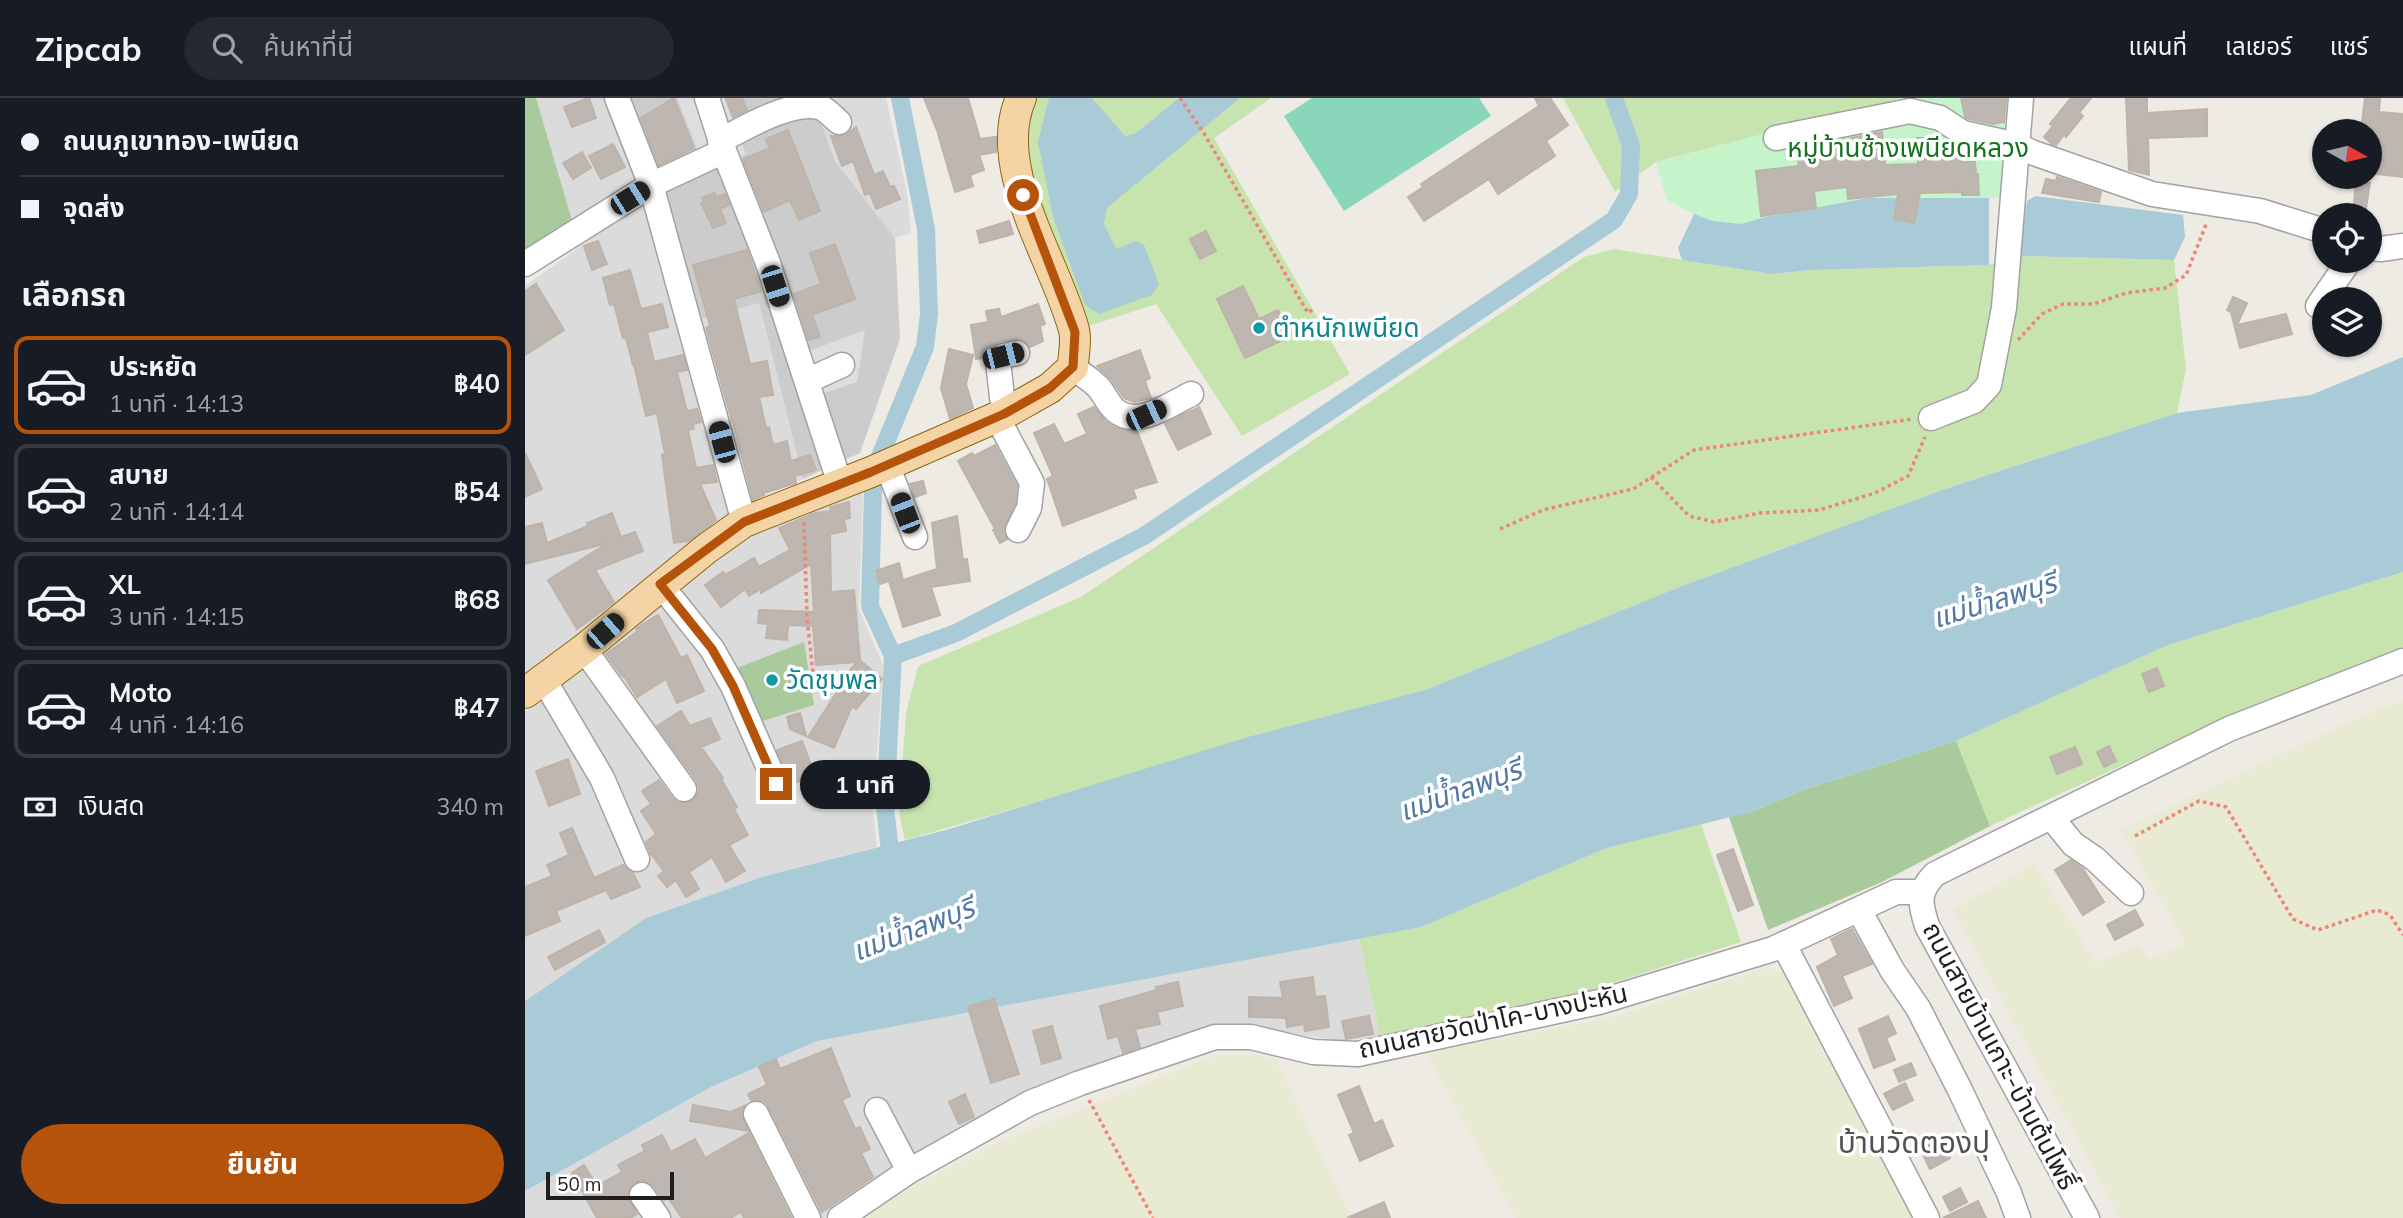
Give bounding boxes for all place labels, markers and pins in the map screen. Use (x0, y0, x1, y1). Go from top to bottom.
place label: ตำหนักเพนียด (1273, 311, 1420, 344)
marker: ตำหนักเพนียด (1251, 320, 1267, 336)
place label: วัดชุมพล (786, 663, 878, 696)
marker: วัดชุมพล (764, 672, 780, 688)

